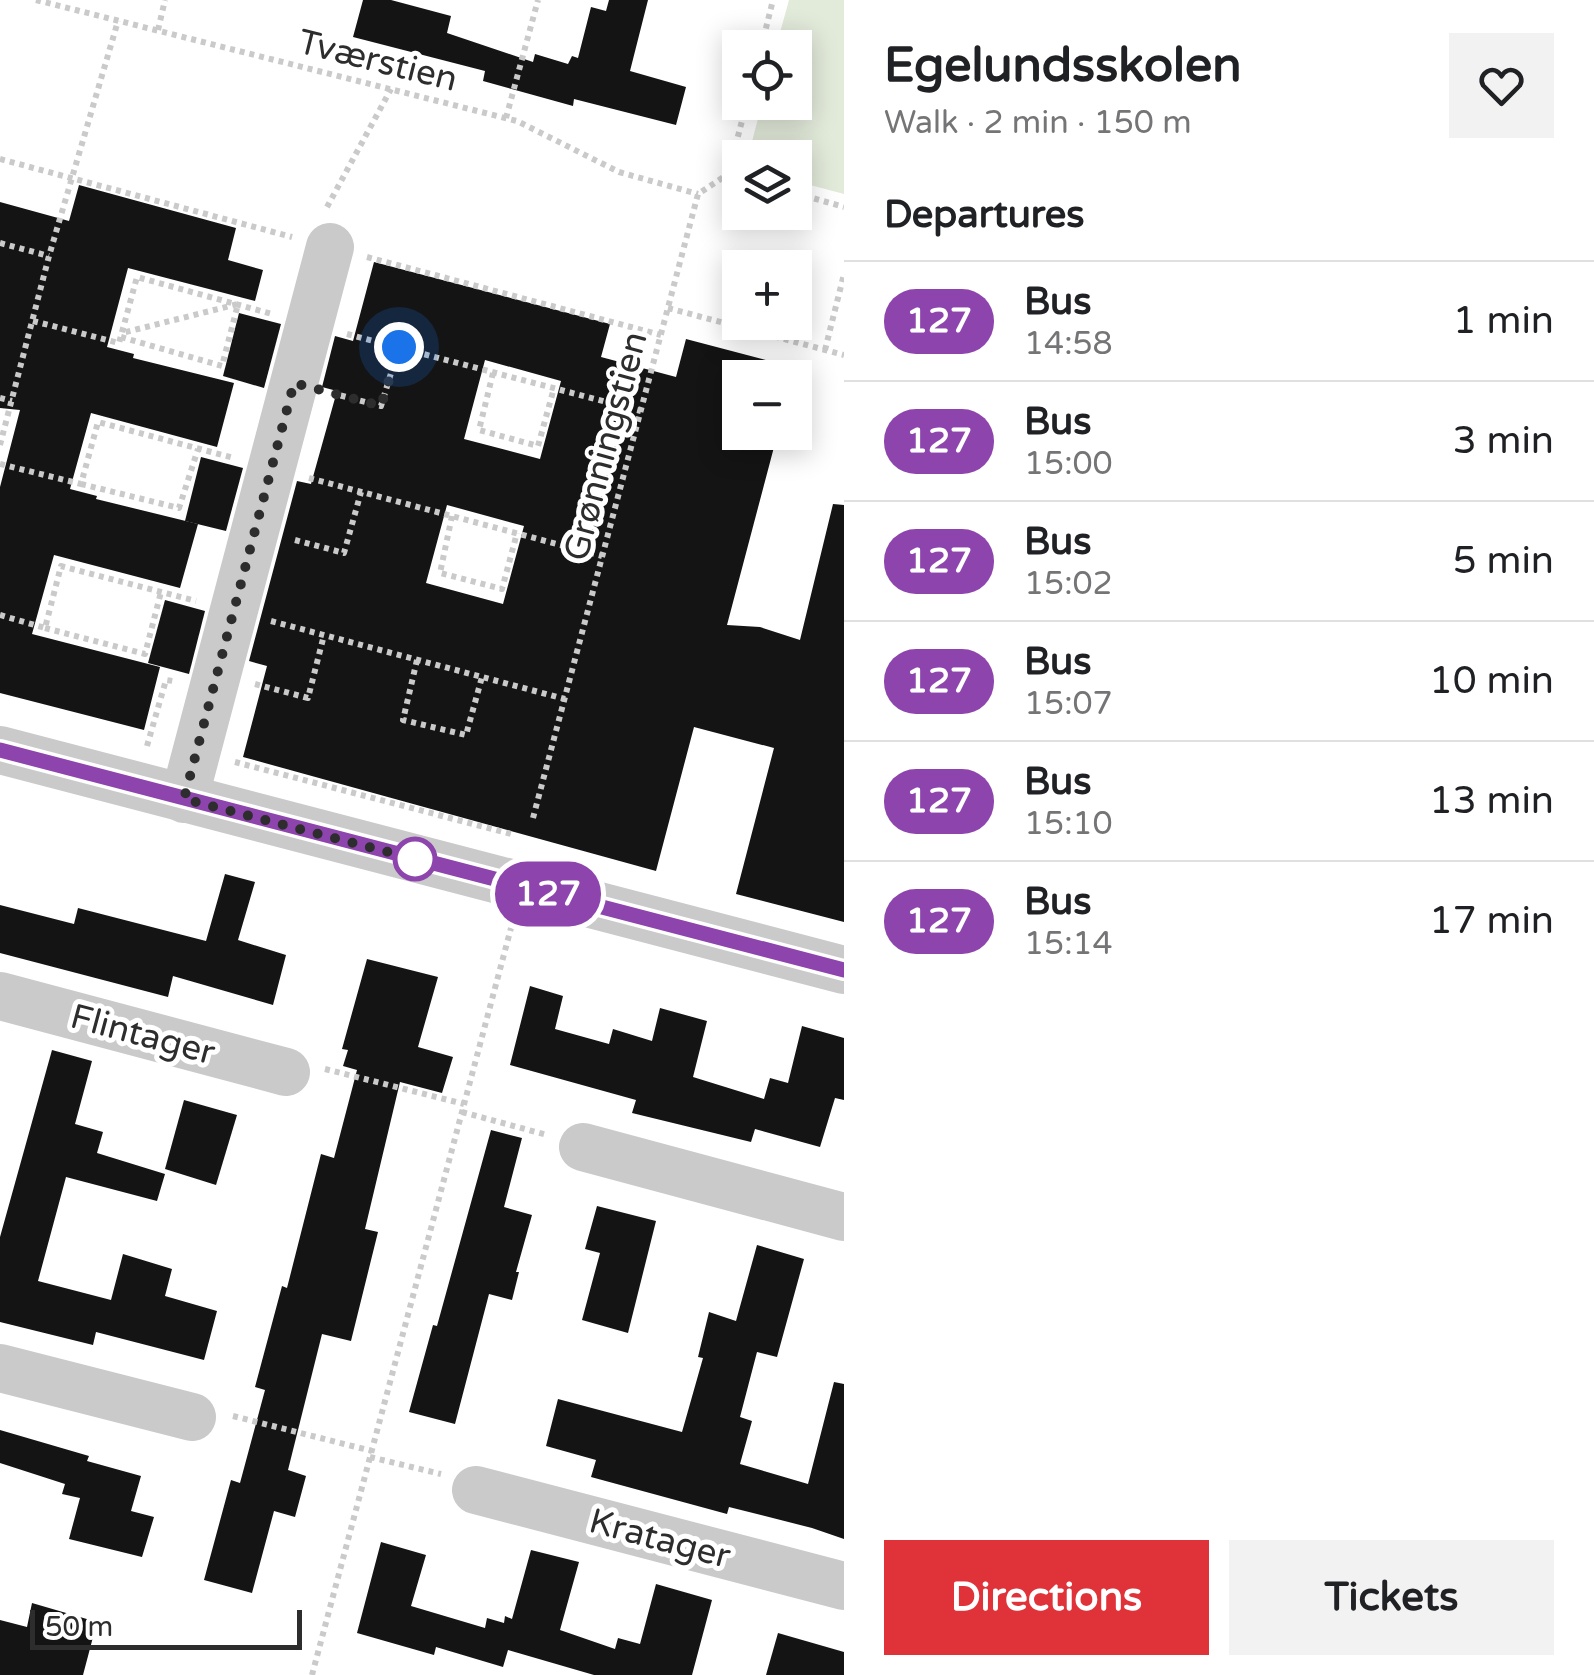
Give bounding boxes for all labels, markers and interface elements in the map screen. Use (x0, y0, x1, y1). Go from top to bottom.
street label: Tværstien (294, 21, 462, 101)
map controls (722, 30, 812, 450)
button: locate (722, 30, 812, 120)
button: heart (1449, 33, 1554, 138)
text: Egelundsskolen (884, 37, 1241, 95)
text: Walk · 2 min · 150 m (884, 104, 1192, 142)
button: layers (722, 140, 812, 230)
text: Departures (884, 192, 1085, 238)
button: + (722, 250, 812, 340)
text: Bus (1024, 279, 1091, 325)
text: 1 min (1453, 298, 1554, 344)
text: 127 (906, 300, 972, 342)
your location (374, 322, 424, 372)
text: 14:58 (1024, 325, 1113, 363)
street label: Grønningstien (555, 327, 657, 565)
button: − (722, 360, 812, 450)
text: Bus (1024, 399, 1091, 445)
text: 3 min (1453, 418, 1554, 464)
text: 127 (906, 420, 972, 462)
text: 15:00 (1024, 445, 1113, 483)
text: Bus (1024, 519, 1091, 565)
text: 5 min (1453, 538, 1554, 584)
text: 127 (906, 540, 972, 582)
text: 15:02 (1024, 565, 1113, 603)
text: Bus (1024, 639, 1091, 685)
text: 10 min (1429, 658, 1554, 704)
text: 127 (906, 660, 972, 702)
text: 15:07 (1024, 685, 1113, 723)
text: Bus (1024, 759, 1091, 805)
text: 13 min (1429, 778, 1554, 824)
text: 127 (906, 780, 972, 822)
text: 15:10 (1024, 805, 1113, 843)
unlabelled marker (394, 838, 436, 880)
line badge: 127 (490, 862, 606, 926)
text: 127 (515, 873, 581, 915)
text: Bus (1024, 879, 1091, 925)
text: 17 min (1429, 898, 1554, 944)
text: 127 (906, 900, 972, 942)
text: 15:14 (1024, 925, 1113, 963)
street label: Flintager (66, 996, 220, 1075)
street label: Kratager (585, 1500, 736, 1578)
button: Directions (884, 1540, 1209, 1655)
button: Tickets (1229, 1540, 1554, 1655)
scale bar (30, 1605, 302, 1650)
text: 50 m (45, 1610, 113, 1644)

